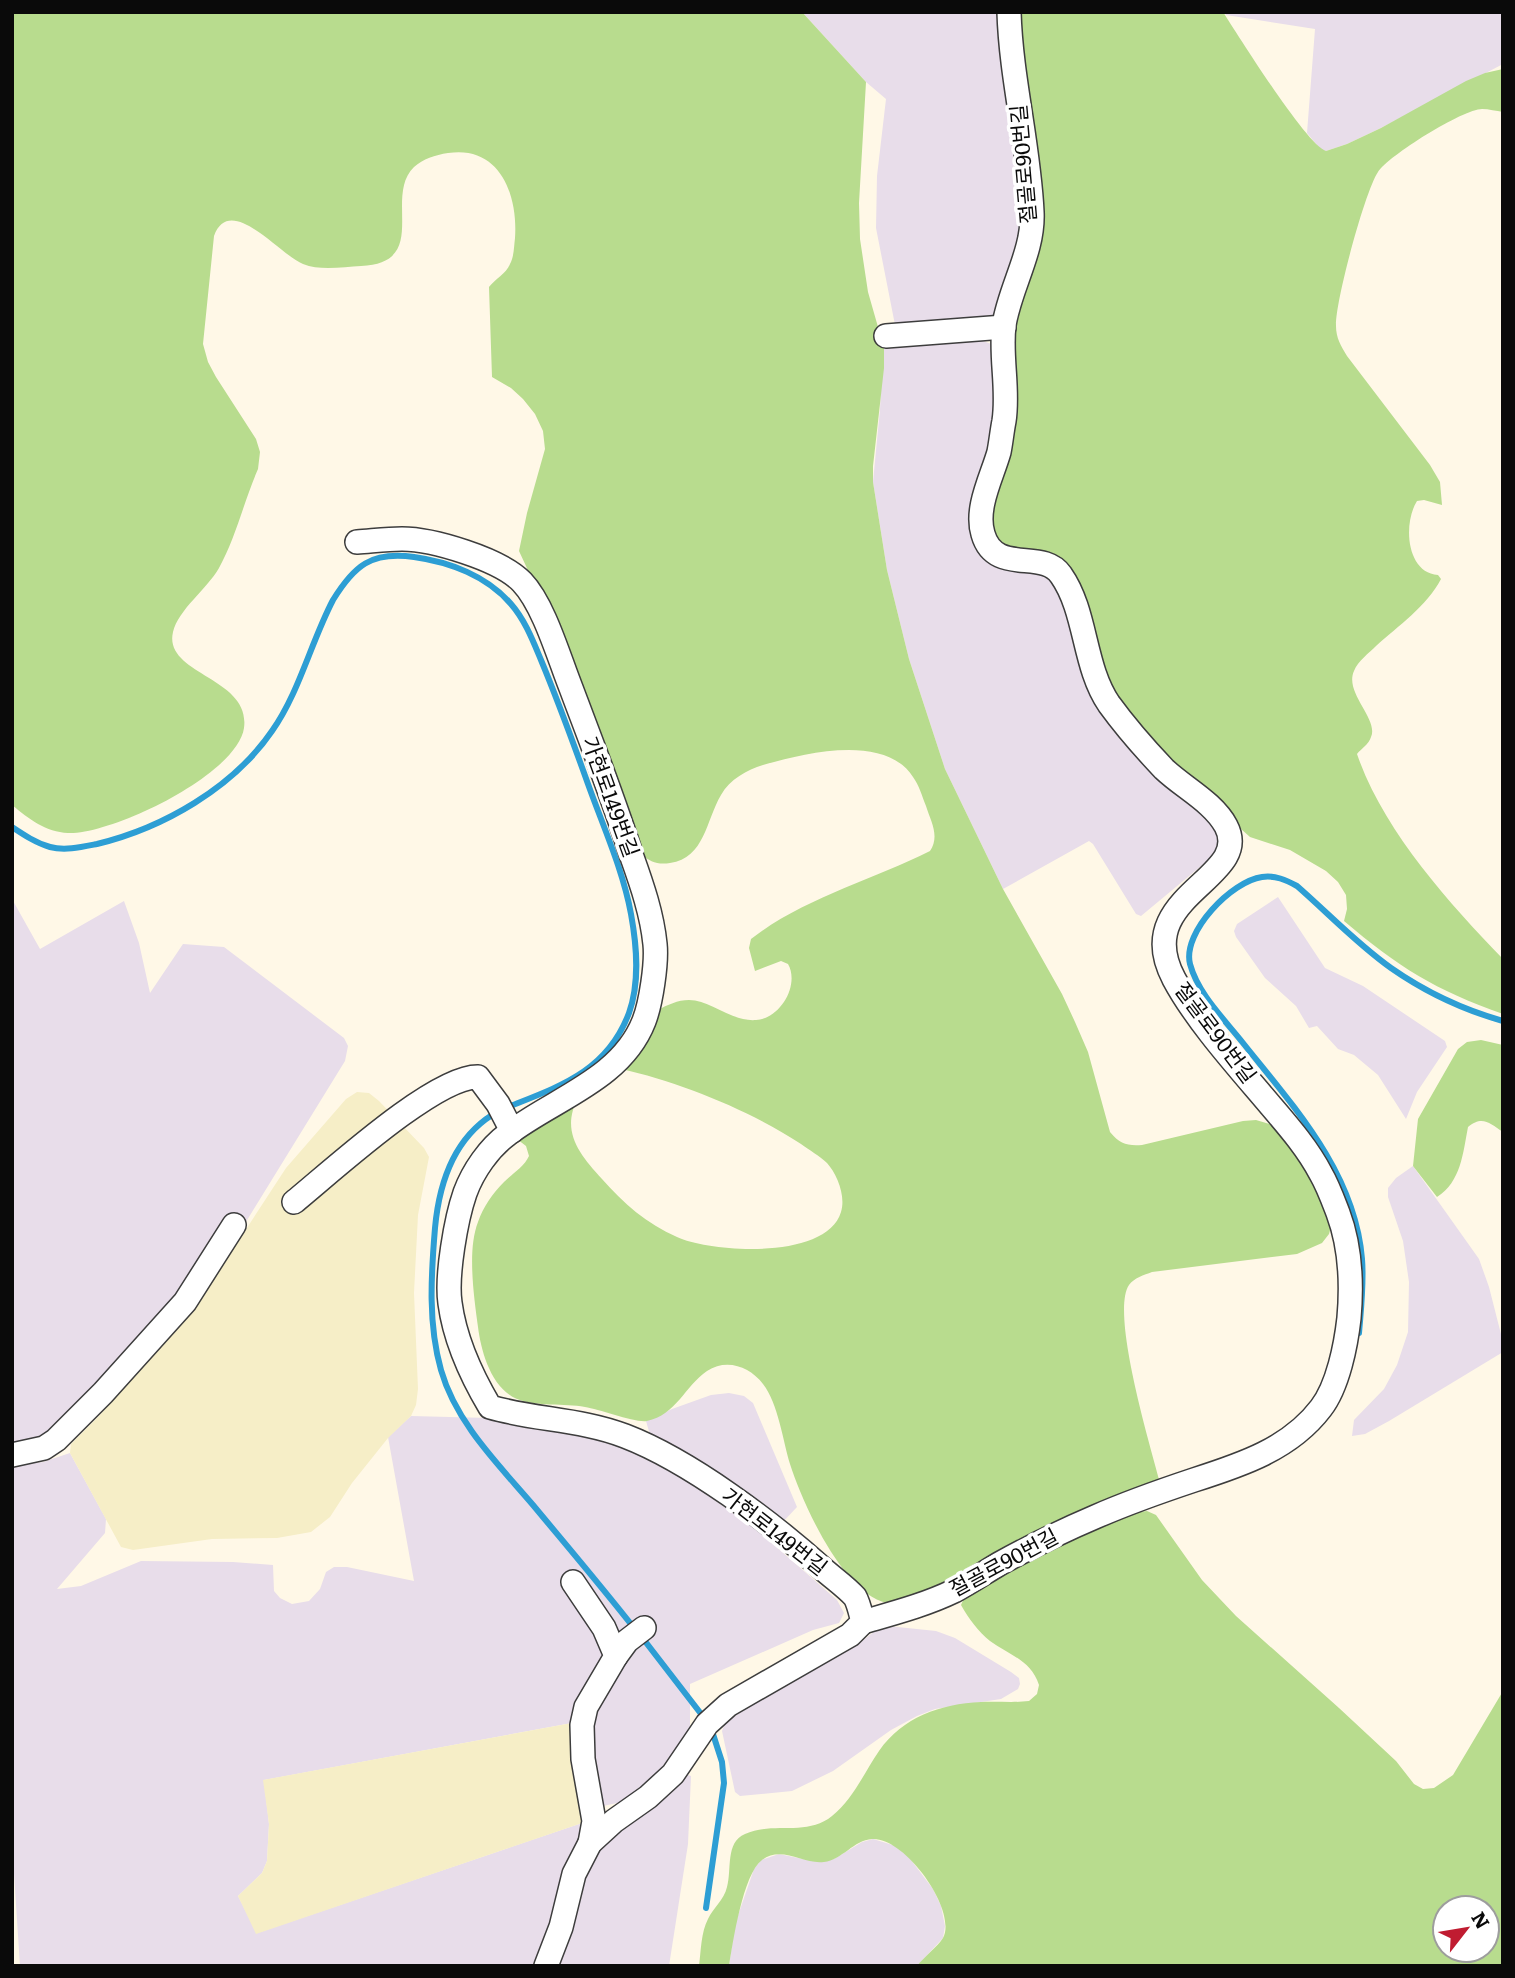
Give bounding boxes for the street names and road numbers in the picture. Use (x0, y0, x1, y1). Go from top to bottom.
street label: 절골로90번길 (1001, 103, 1042, 225)
street label: 가현로149번길 (576, 731, 649, 861)
street label: 절골로90번길 (1169, 974, 1265, 1089)
street label: 가현로149번길 (716, 1479, 835, 1581)
street label: 절골로90번길 (943, 1519, 1063, 1603)

